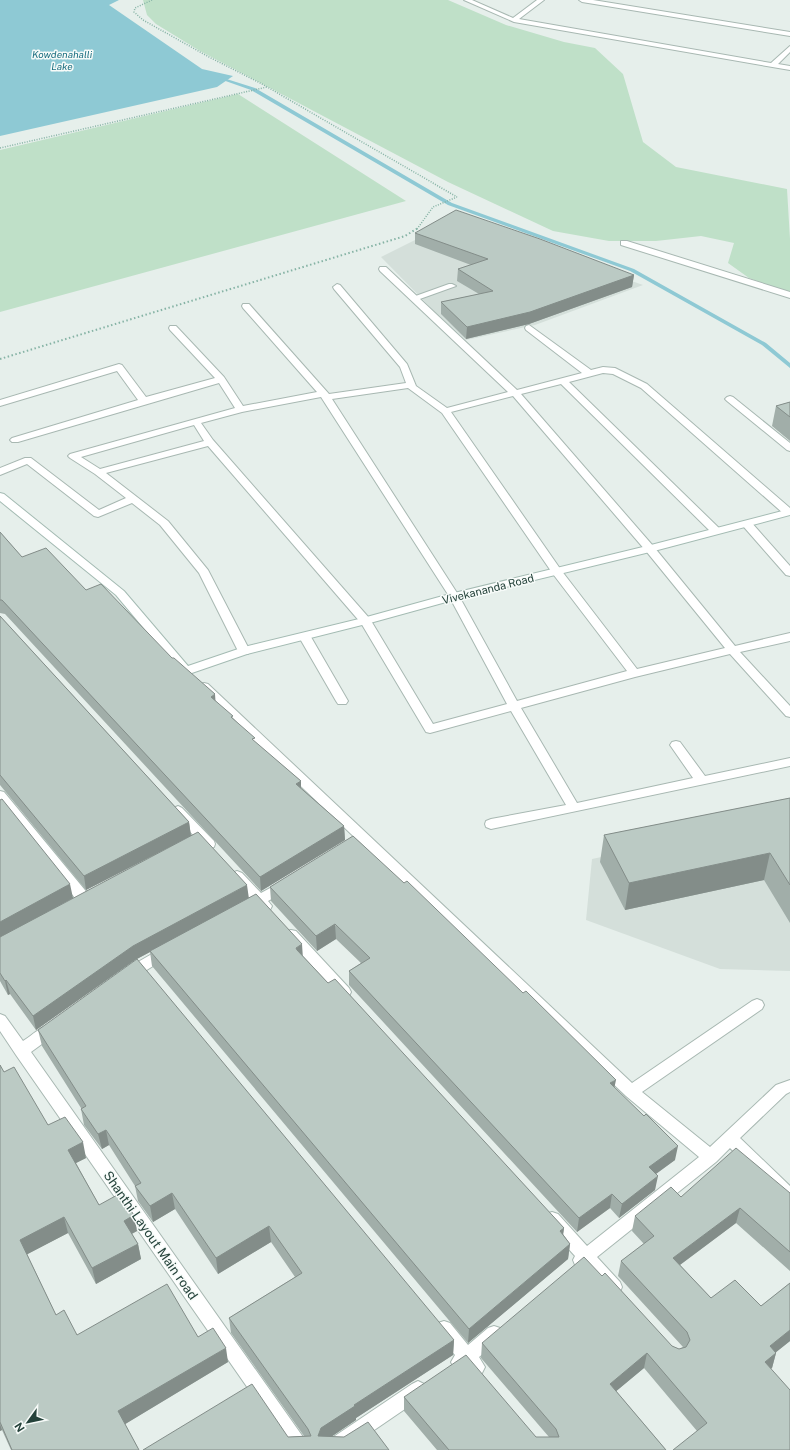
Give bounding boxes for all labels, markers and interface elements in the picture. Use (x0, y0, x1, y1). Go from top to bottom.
water label: Kowdenahalli Lake (32, 48, 93, 72)
street label: Vivekananda Road (441, 572, 535, 606)
street label: Shanthi Layout Main road (100, 1168, 201, 1302)
north arrow (8, 1402, 48, 1442)
text: N (12, 1421, 27, 1434)

